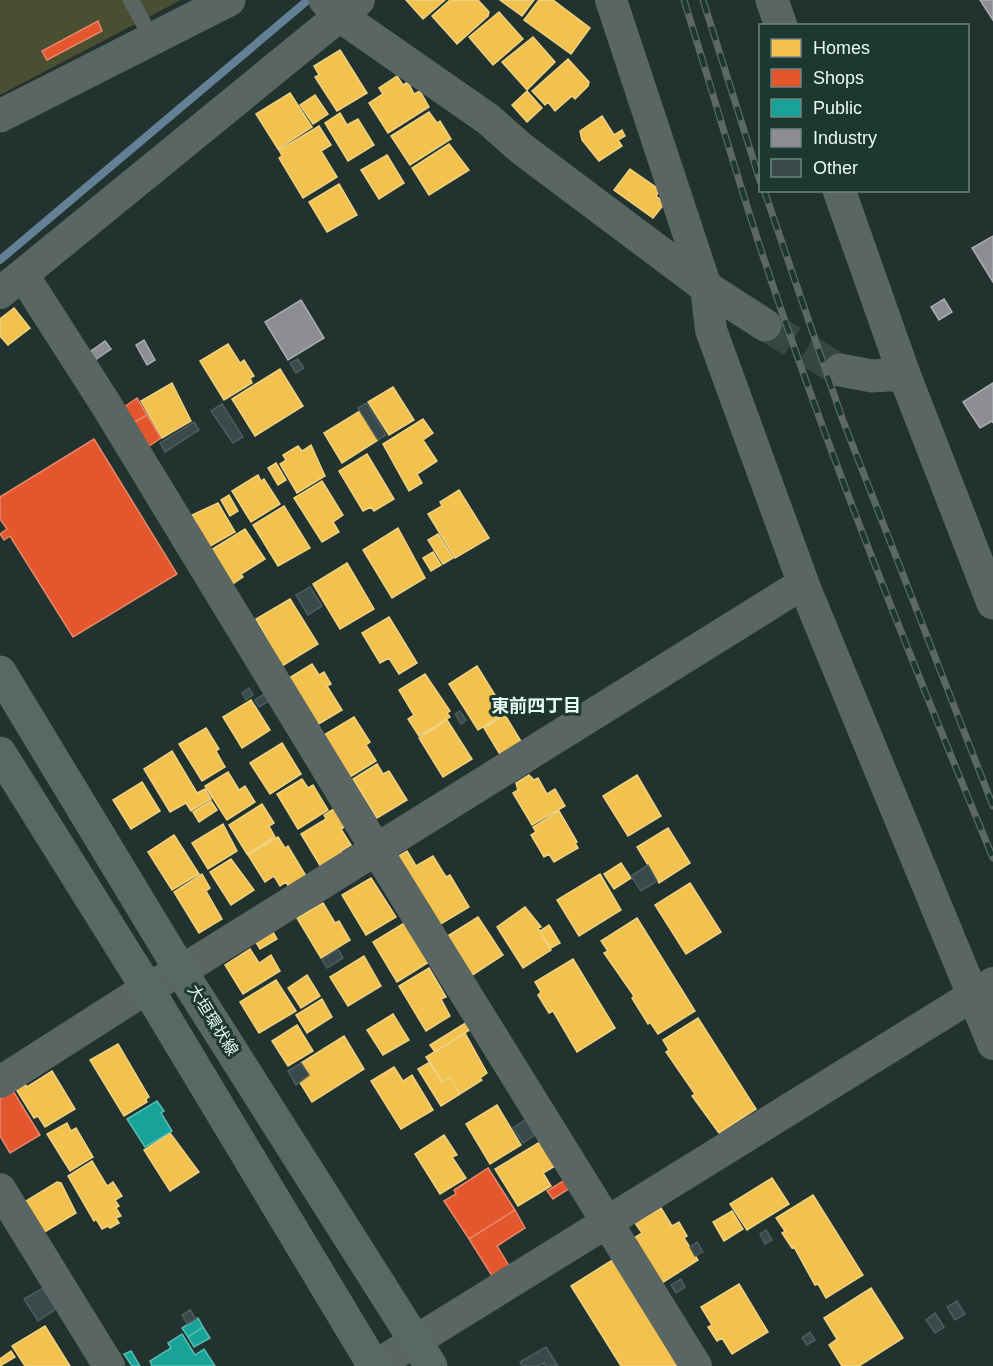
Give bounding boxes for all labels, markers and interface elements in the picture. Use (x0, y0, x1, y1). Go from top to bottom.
legend (759, 24, 969, 192)
text: Homes (813, 38, 870, 58)
text: Shops (813, 68, 864, 88)
text: Public (813, 98, 862, 118)
text: Industry (813, 128, 877, 148)
text: Other (813, 158, 858, 178)
district label: 東前四丁目 (491, 696, 581, 716)
street label: 大垣環状線 (185, 982, 241, 1058)

